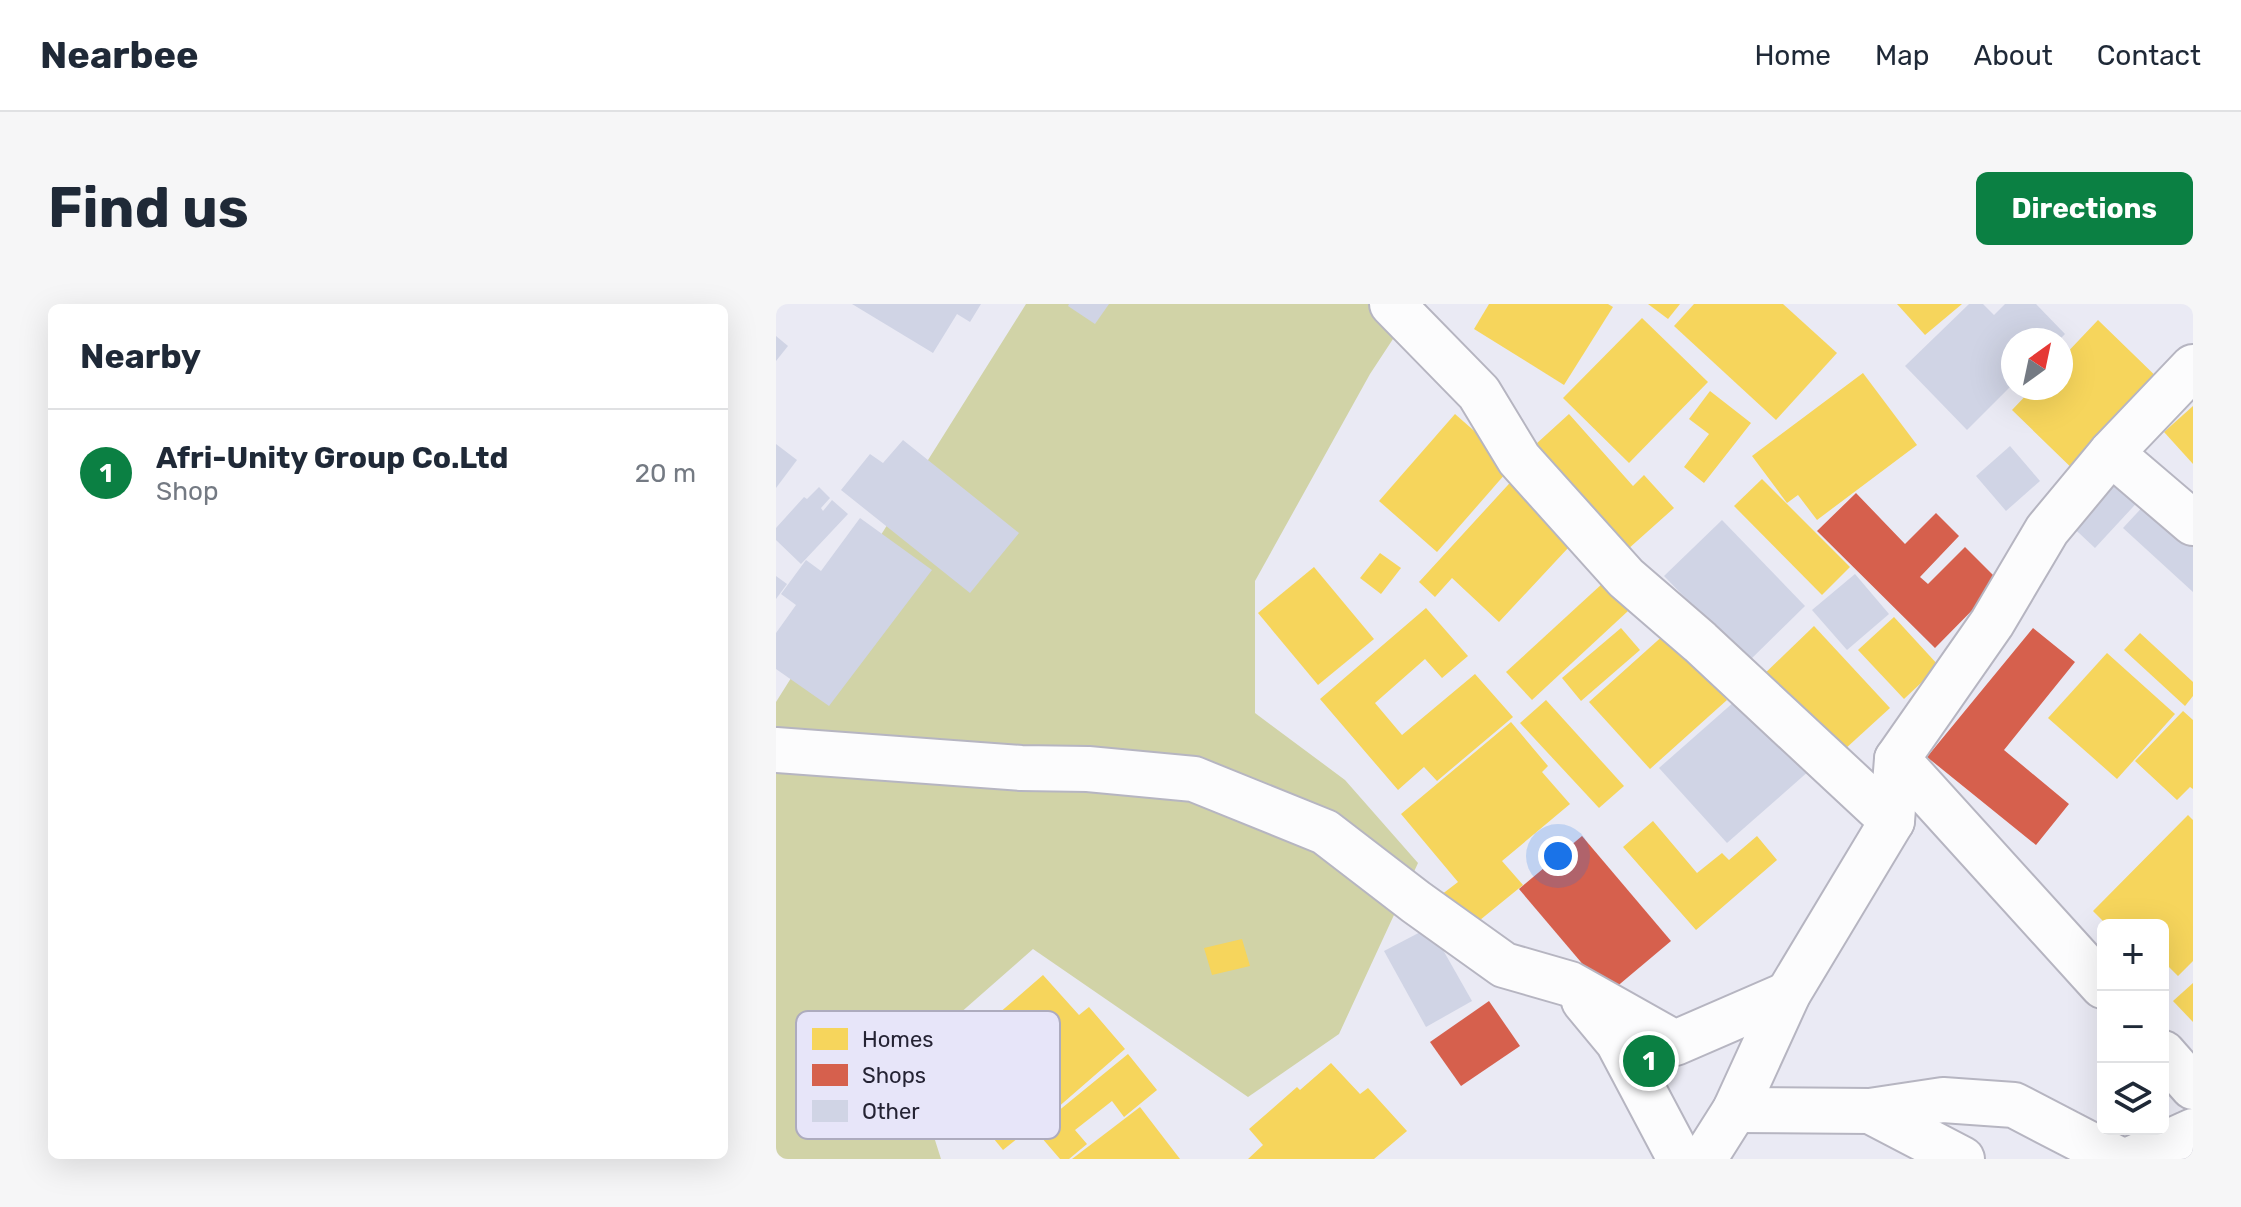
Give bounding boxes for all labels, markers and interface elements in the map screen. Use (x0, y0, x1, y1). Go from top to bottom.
text: Nearbee (40, 32, 199, 78)
text: Home (1754, 39, 1831, 72)
text: Map (1875, 39, 1929, 72)
text: About (1973, 39, 2053, 72)
text: Contact (2097, 39, 2201, 72)
button: Directions (1976, 172, 2193, 245)
text: Find us (48, 175, 249, 241)
north arrow (2001, 328, 2073, 400)
text: Nearby (80, 336, 201, 377)
text: Afri-Unity Group Co.Ltd (156, 440, 509, 476)
text: 1 (100, 458, 112, 489)
text: 20 m (635, 458, 696, 489)
text: Shop (156, 476, 218, 507)
your location (1538, 836, 1578, 876)
map controls (2097, 919, 2169, 1135)
button: + (2097, 919, 2169, 991)
button: − (2097, 991, 2169, 1063)
legend (796, 1011, 1060, 1139)
text: Homes (862, 1026, 933, 1053)
pin: 1 (1623, 1031, 1675, 1091)
text: Shops (862, 1062, 926, 1089)
button: layers (2097, 1063, 2169, 1135)
text: Other (862, 1098, 920, 1125)

